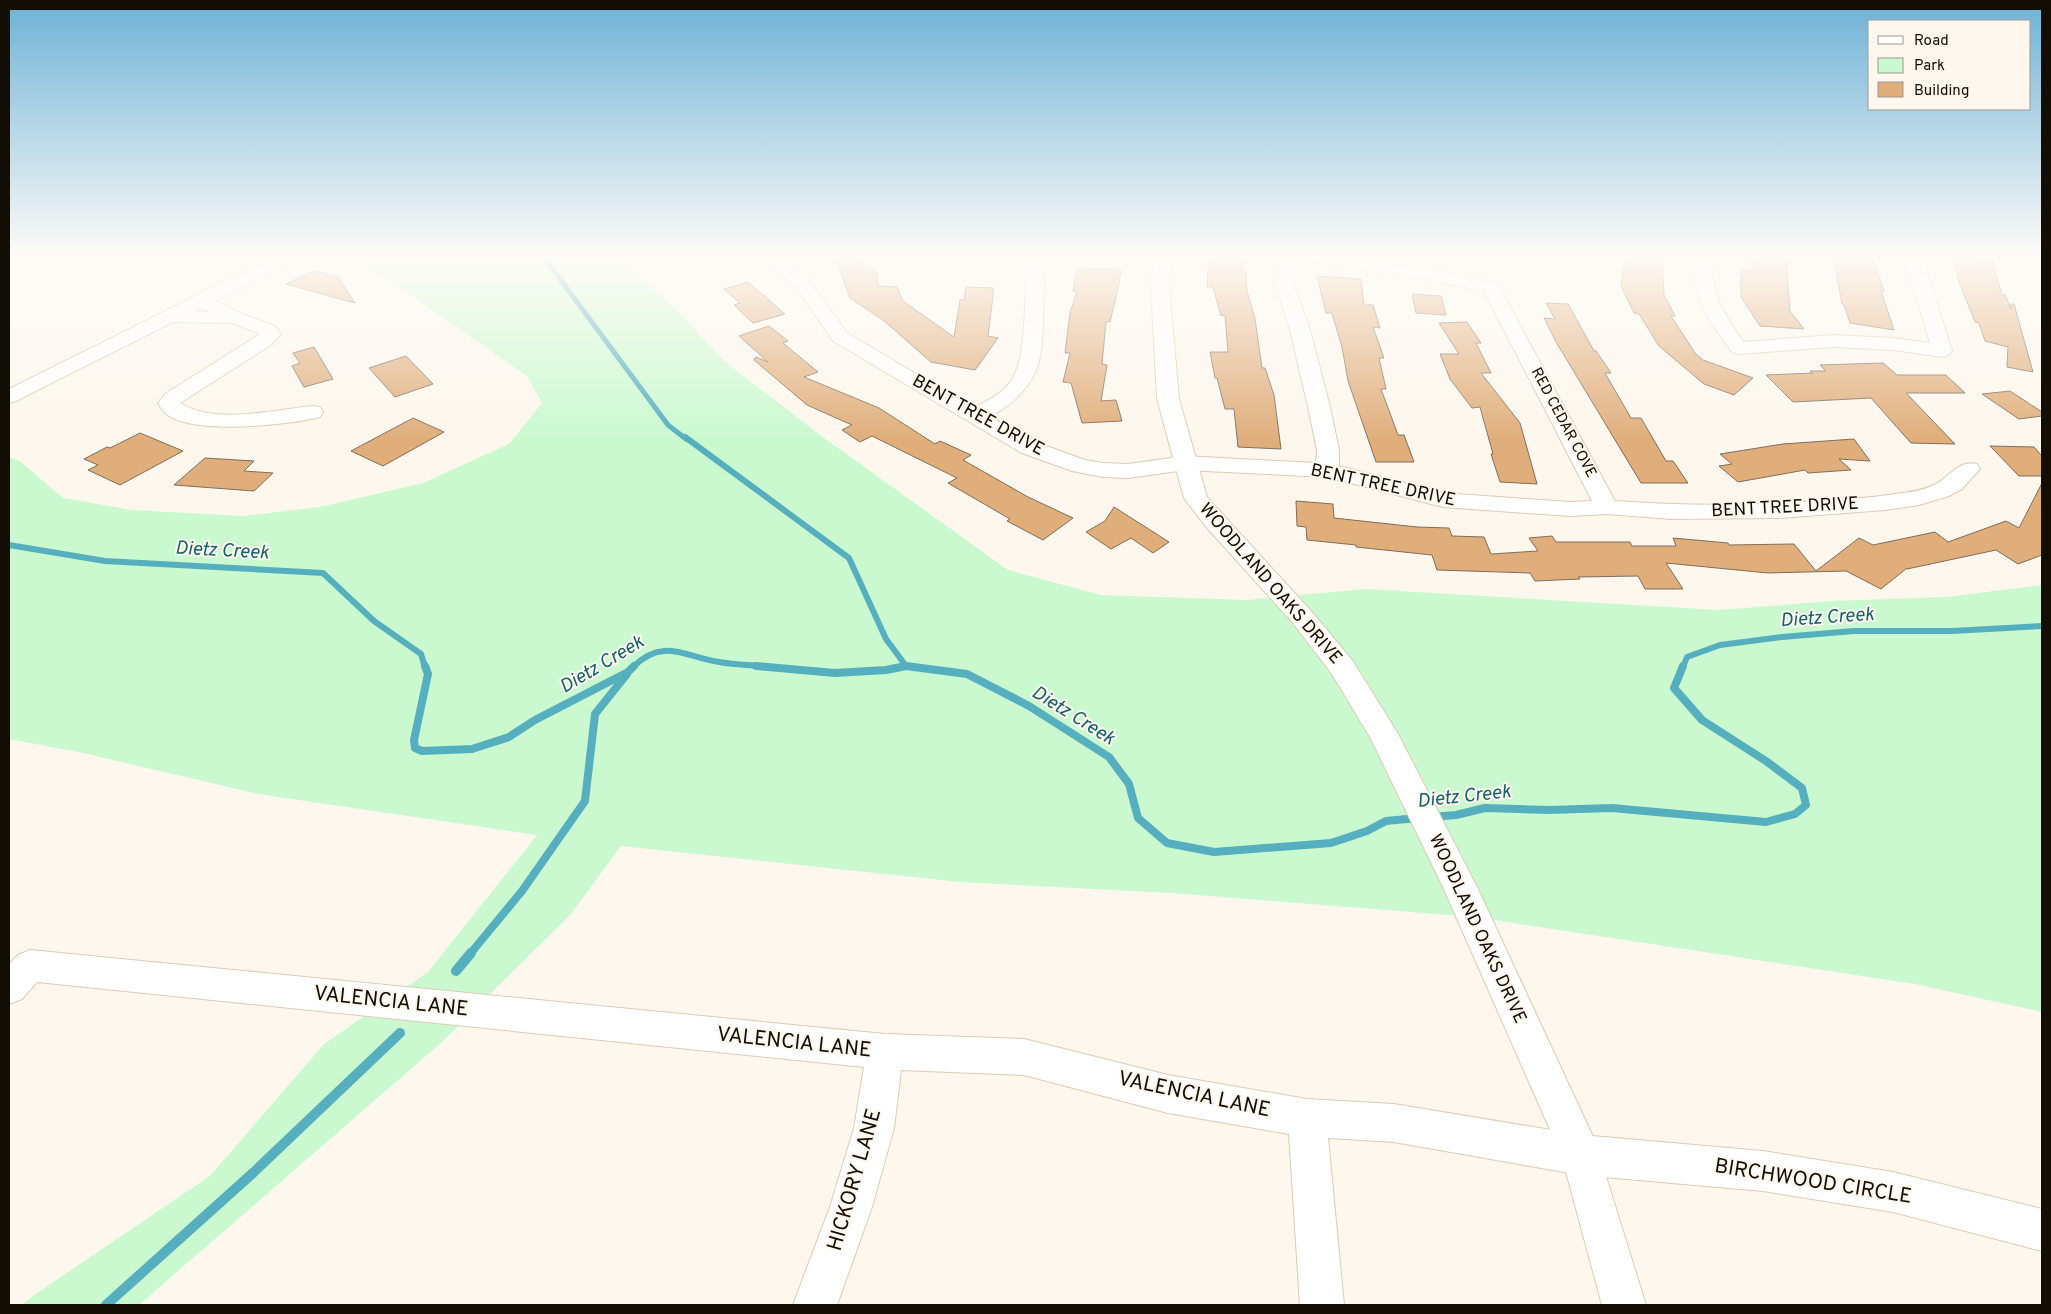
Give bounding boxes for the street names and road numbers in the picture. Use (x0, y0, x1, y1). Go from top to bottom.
street label: RED CEDAR COVE (1526, 365, 1600, 481)
street label: BENT TREE DRIVE (908, 370, 1048, 462)
street label: BENT TREE DRIVE (1308, 459, 1458, 513)
street label: BENT TREE DRIVE (1711, 493, 1859, 523)
street label: WOODLAND OAKS DRIVE (1193, 498, 1347, 670)
street label: WOODLAND OAKS DRIVE (1423, 830, 1531, 1028)
street label: VALENCIA LANE (312, 980, 470, 1024)
street label: VALENCIA LANE (715, 1021, 873, 1065)
street label: VALENCIA LANE (1115, 1066, 1273, 1124)
street label: HICKORY LANE (822, 1106, 888, 1254)
street label: BIRCHWOOD CIRCLE (1712, 1153, 1914, 1211)

